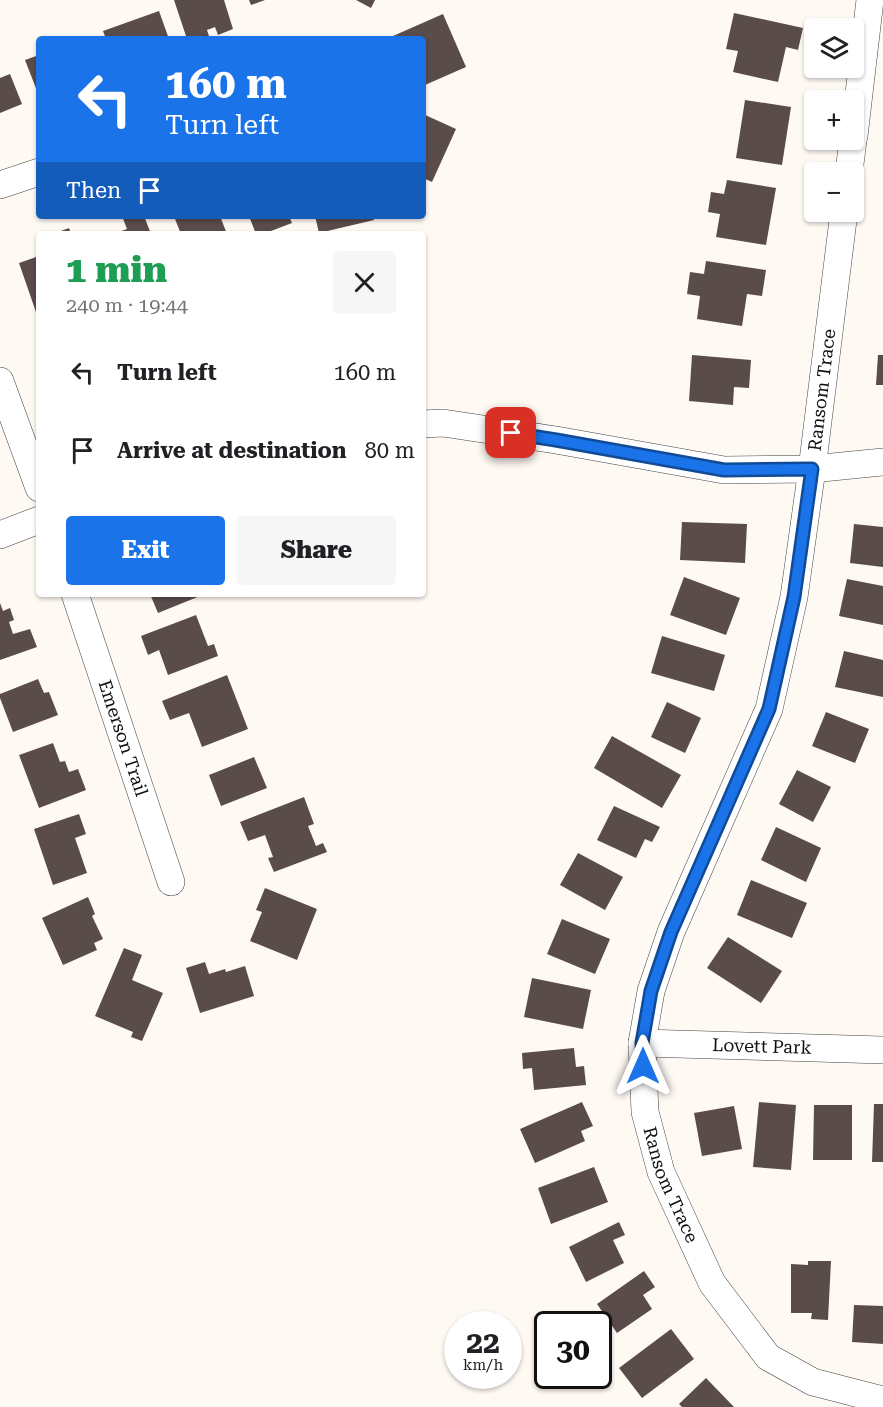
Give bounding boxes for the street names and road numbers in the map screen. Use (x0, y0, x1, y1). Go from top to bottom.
street label: Ransom Trace (804, 328, 839, 452)
street label: Emerson Trail (94, 677, 153, 799)
street label: Lovett Park (712, 1034, 812, 1058)
street label: Ransom Trace (639, 1124, 703, 1246)

